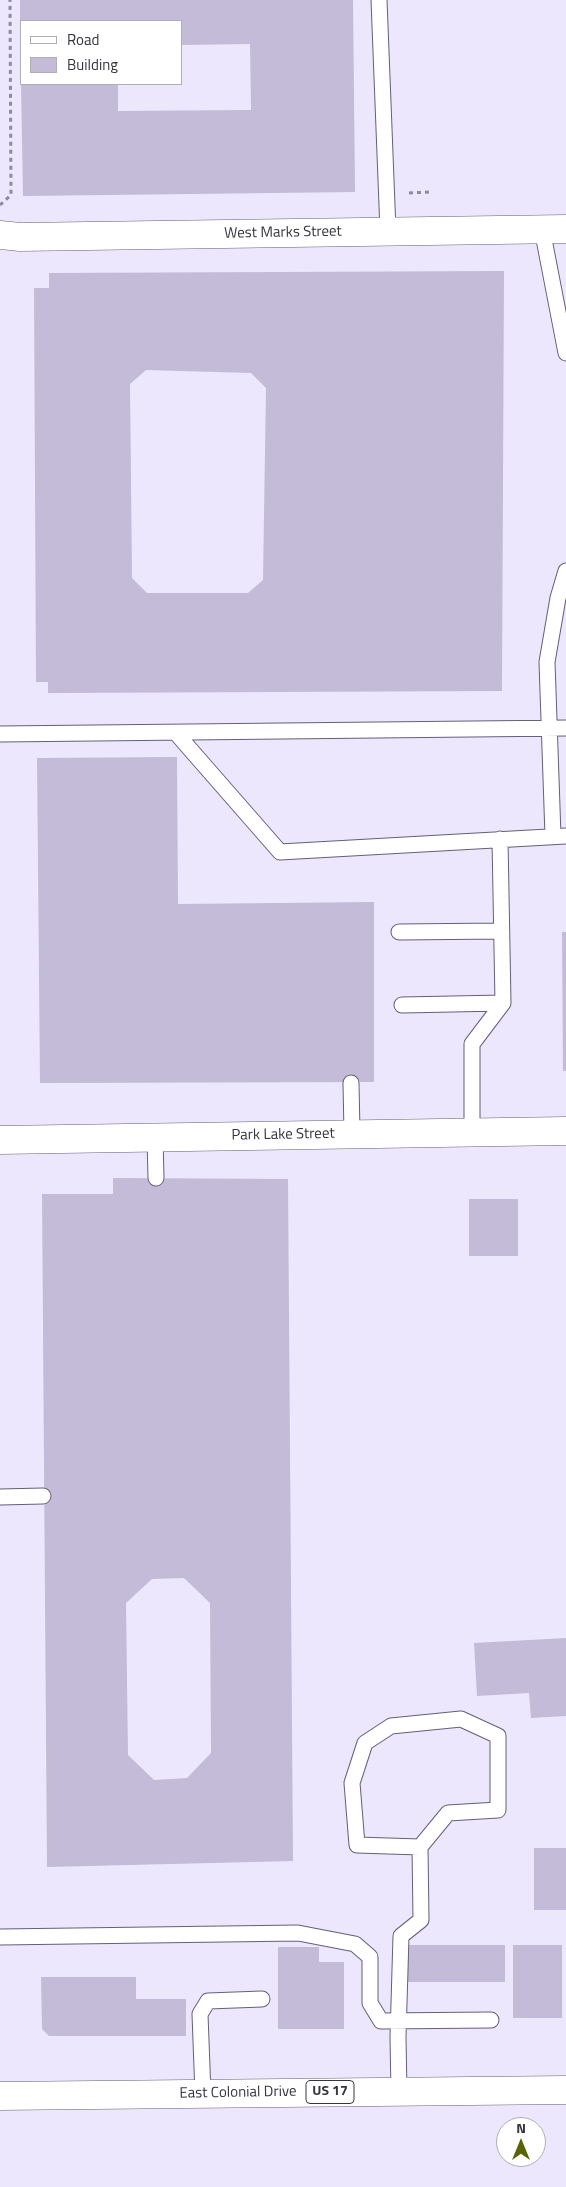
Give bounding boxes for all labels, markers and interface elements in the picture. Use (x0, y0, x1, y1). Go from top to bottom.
legend (20, 20, 182, 85)
text: Road (67, 28, 99, 51)
text: Building (67, 53, 118, 76)
street label: West Marks Street (224, 223, 342, 243)
street label: Park Lake Street (231, 1125, 335, 1145)
road number: US 17 (306, 2080, 354, 2104)
street label: East Colonial Drive (179, 2083, 297, 2103)
north arrow (496, 2117, 546, 2167)
text: N (516, 2117, 526, 2138)

